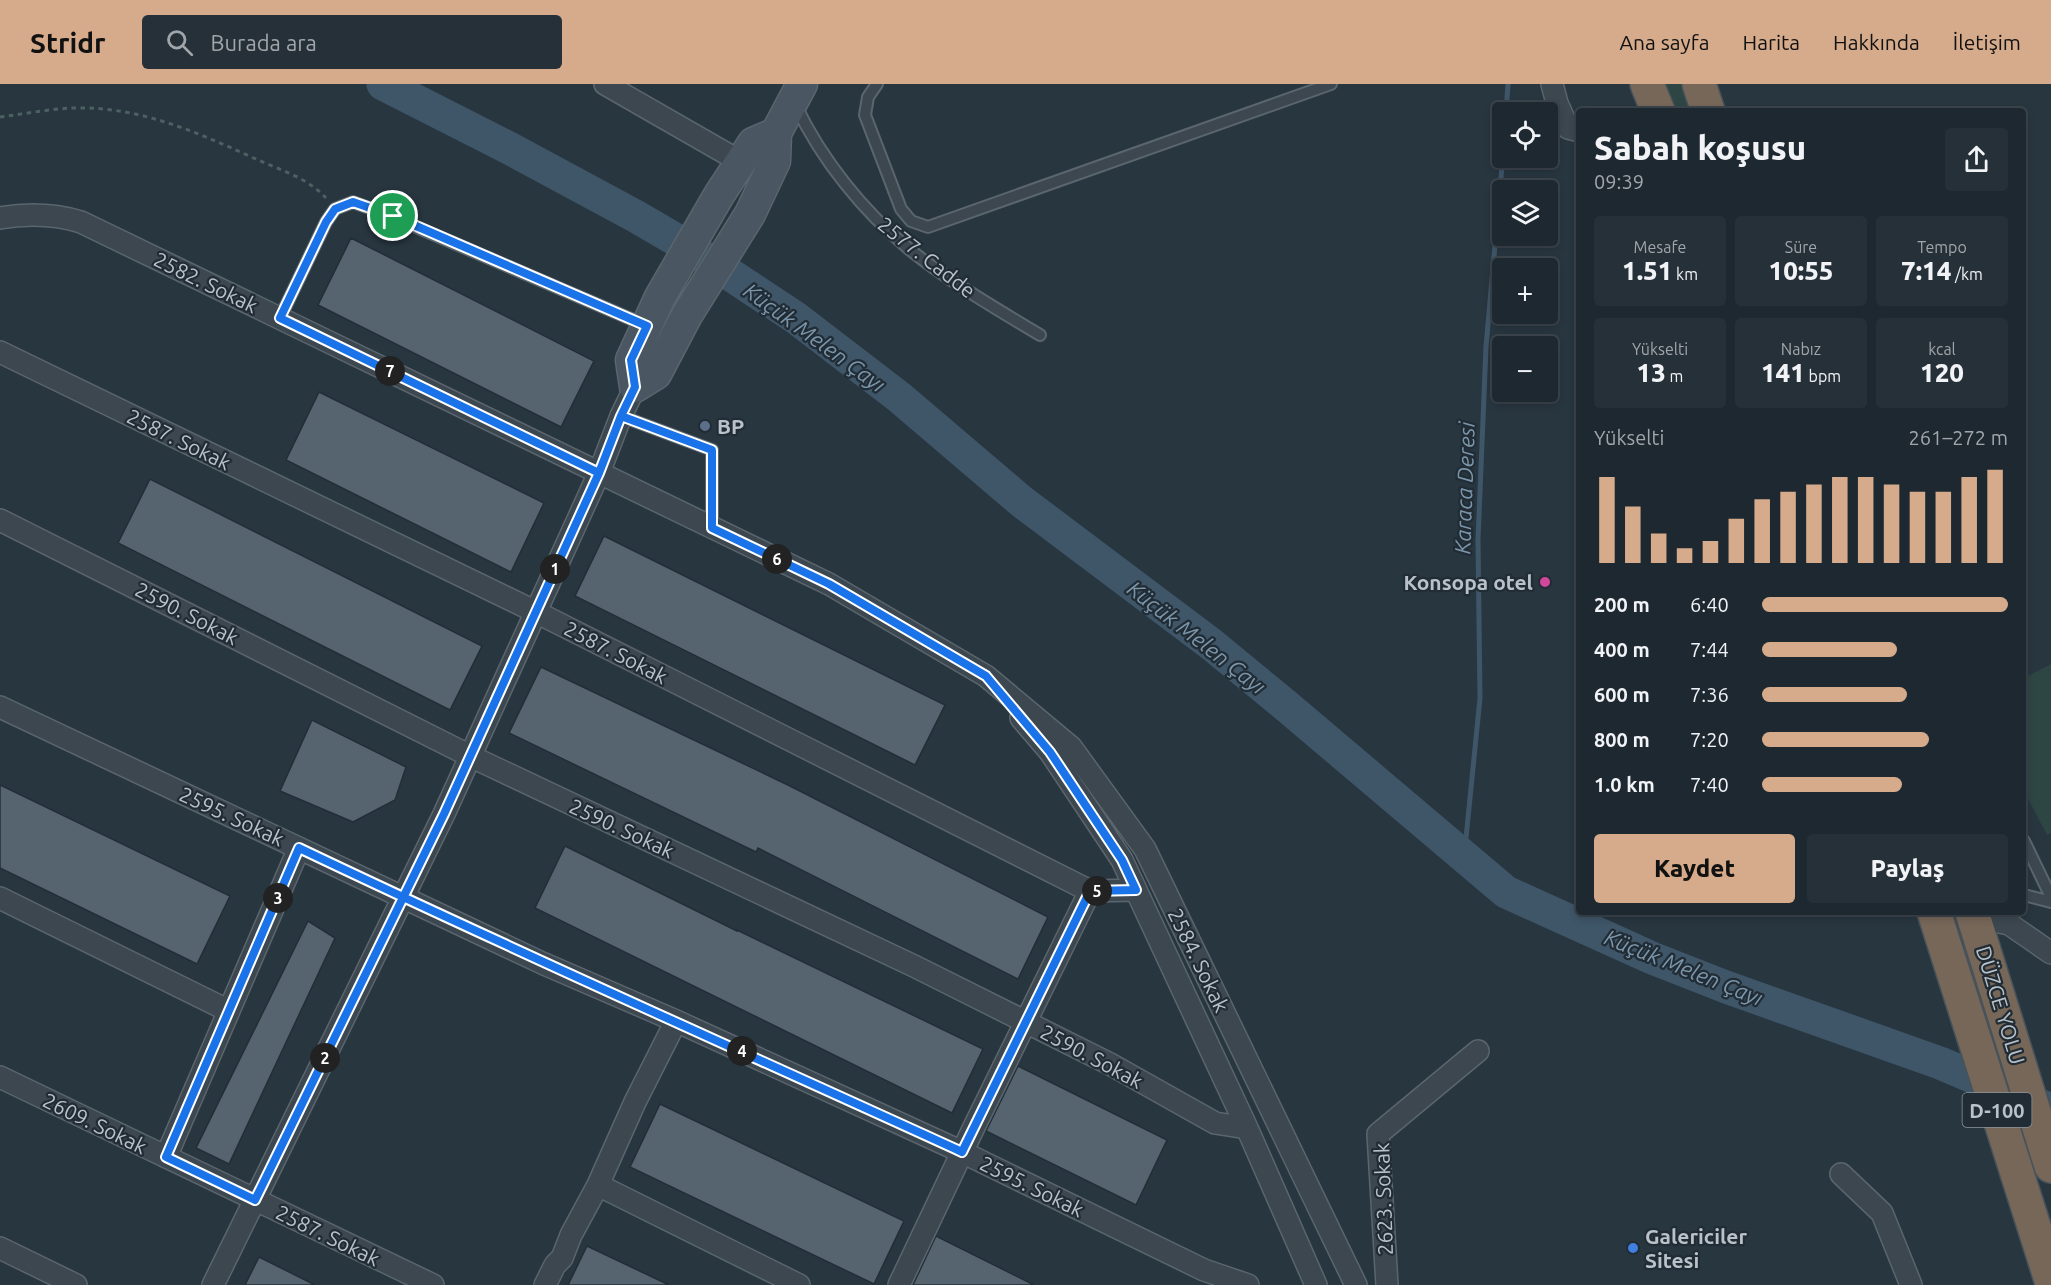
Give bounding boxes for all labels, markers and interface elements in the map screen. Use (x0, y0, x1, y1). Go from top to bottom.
search box (142, 15, 562, 69)
icon: search (163, 26, 196, 59)
text: Stridr (30, 27, 106, 58)
text: Burada ara (211, 30, 317, 55)
text: Ana sayfa (1619, 30, 1710, 54)
text: Harita (1743, 30, 1800, 54)
text: Hakkında (1833, 30, 1920, 54)
text: İletişim (1953, 30, 2021, 54)
map controls (1492, 102, 1558, 402)
button: locate (1492, 102, 1558, 168)
button: share (1945, 128, 2008, 191)
text: Sabah koşusu (1594, 129, 1806, 166)
text: 09:39 (1594, 170, 1644, 193)
button: layers (1492, 180, 1558, 246)
pin (367, 190, 418, 241)
icon: arrive (376, 199, 409, 232)
street label: 2577. Cadde (873, 211, 981, 303)
text: Mesafe (1634, 238, 1686, 256)
text: Süre (1785, 238, 1817, 256)
text: Tempo (1917, 238, 1967, 256)
street label: 2582. Sokak (150, 247, 262, 318)
text: 1.51 (1622, 256, 1672, 285)
text: 10:55 (1768, 256, 1834, 285)
text: 7:14 (1901, 256, 1951, 285)
button: + (1492, 258, 1558, 324)
text: km (1672, 265, 1698, 283)
text: /km (1951, 265, 1983, 283)
water label: Küçük Melen Çayı (740, 277, 890, 397)
button: − (1492, 336, 1558, 402)
text: Yükselti (1632, 340, 1688, 358)
text: Nabız (1781, 340, 1821, 358)
text: kcal (1928, 340, 1956, 358)
pin: 7 (375, 356, 405, 386)
text: 13 (1637, 358, 1666, 387)
text: 141 (1761, 358, 1805, 387)
text: 120 (1920, 358, 1964, 387)
text: 7 (385, 362, 395, 380)
text: m (1666, 367, 1683, 385)
text: bpm (1805, 367, 1841, 385)
street label: 2587. Sokak (123, 404, 235, 475)
place label: BP (717, 414, 744, 438)
marker: BP (698, 419, 712, 433)
water label: Karaca Deresi (1449, 420, 1479, 555)
text: Yükselti (1594, 426, 1664, 449)
text: 261–272 m (1909, 426, 2008, 449)
pin: 6 (762, 544, 792, 574)
text: 6 (772, 550, 782, 568)
pin: 1 (540, 554, 570, 584)
text: 1 (550, 560, 560, 578)
place label: Konsopa otel (1403, 570, 1533, 594)
water label: Küçük Melen Çayı (1123, 575, 1271, 699)
marker: Konsopa otel (1538, 575, 1552, 589)
street label: 2590. Sokak (131, 577, 243, 649)
text: 200 m (1594, 593, 1650, 616)
text: 6:40 (1690, 593, 1729, 616)
street label: 2587. Sokak (560, 616, 672, 688)
text: 400 m (1594, 638, 1650, 661)
text: 7:44 (1690, 638, 1729, 661)
text: 600 m (1594, 683, 1650, 706)
text: 7:36 (1690, 683, 1729, 706)
text: 800 m (1594, 728, 1650, 751)
text: 7:20 (1690, 728, 1729, 751)
text: 1.0 km (1594, 773, 1655, 796)
text: 7:40 (1690, 773, 1729, 796)
street label: 2595. Sokak (176, 781, 288, 851)
street label: 2590. Sokak (566, 793, 678, 863)
button: Kaydet (1594, 834, 1795, 903)
button: Paylaş (1807, 834, 2008, 903)
pin: 5 (1082, 876, 1112, 906)
text: 5 (1092, 882, 1102, 900)
pin: 3 (263, 883, 293, 913)
text: 3 (273, 889, 283, 907)
street label: 2584. Sokak (1164, 904, 1235, 1016)
water label: Küçük Melen Çayı (1601, 924, 1767, 1010)
street label: DÜZCE YOLU (1972, 943, 2030, 1067)
street label: 2590. Sokak (1037, 1019, 1148, 1093)
pin: 4 (727, 1036, 757, 1066)
text: 4 (737, 1042, 747, 1060)
pin: 2 (310, 1043, 340, 1073)
text: 2 (320, 1049, 330, 1067)
street label: 2609. Sokak (39, 1088, 151, 1159)
road number: D-100 (1962, 1093, 2032, 1127)
street label: 2623. Sokak (1369, 1142, 1397, 1256)
street label: 2595. Sokak (976, 1151, 1088, 1222)
street label: 2587. Sokak (272, 1200, 384, 1271)
place label: Galericiler Sitesi (1645, 1224, 1747, 1272)
marker: Galericiler Sitesi (1626, 1241, 1640, 1255)

